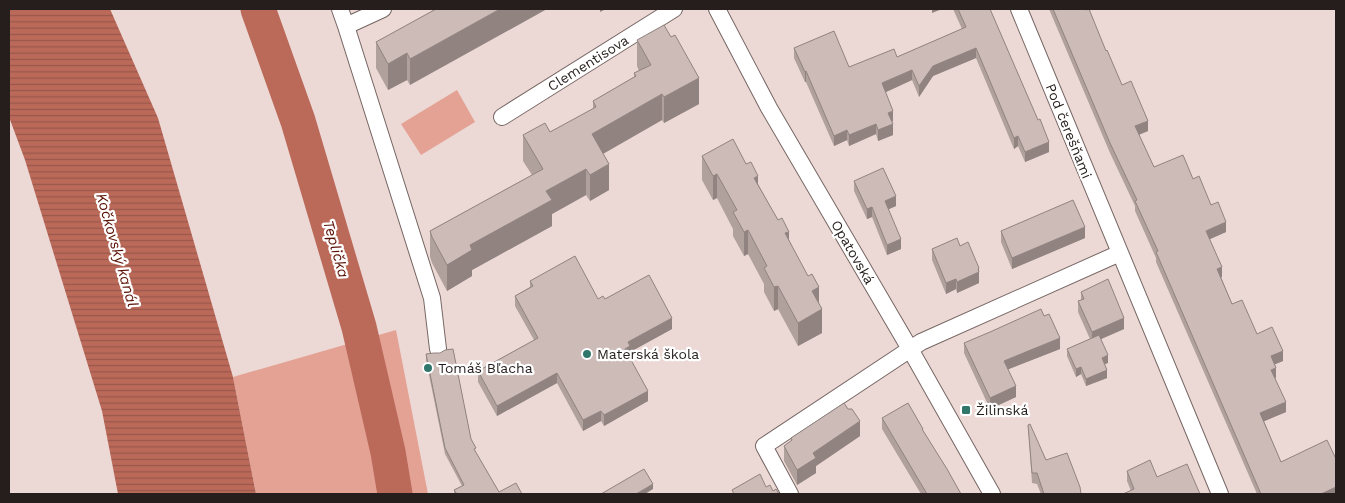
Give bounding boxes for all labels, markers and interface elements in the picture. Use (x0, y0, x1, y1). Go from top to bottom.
street label: Clementisova (545, 32, 631, 94)
street label: Pod čerešňami (1043, 81, 1095, 181)
water label: Kočkovský kanál (92, 191, 142, 309)
street label: Opatovská (828, 217, 878, 287)
water label: Teplička (319, 218, 353, 280)
place label: Materská škola (597, 346, 699, 362)
marker: Materská škola (581, 348, 593, 360)
place label: Tomáš Bľacha (438, 360, 533, 376)
marker: Tomáš Bľacha (422, 362, 434, 374)
place label: Žilinská (976, 402, 1028, 418)
marker: Žilinská (960, 404, 972, 416)

